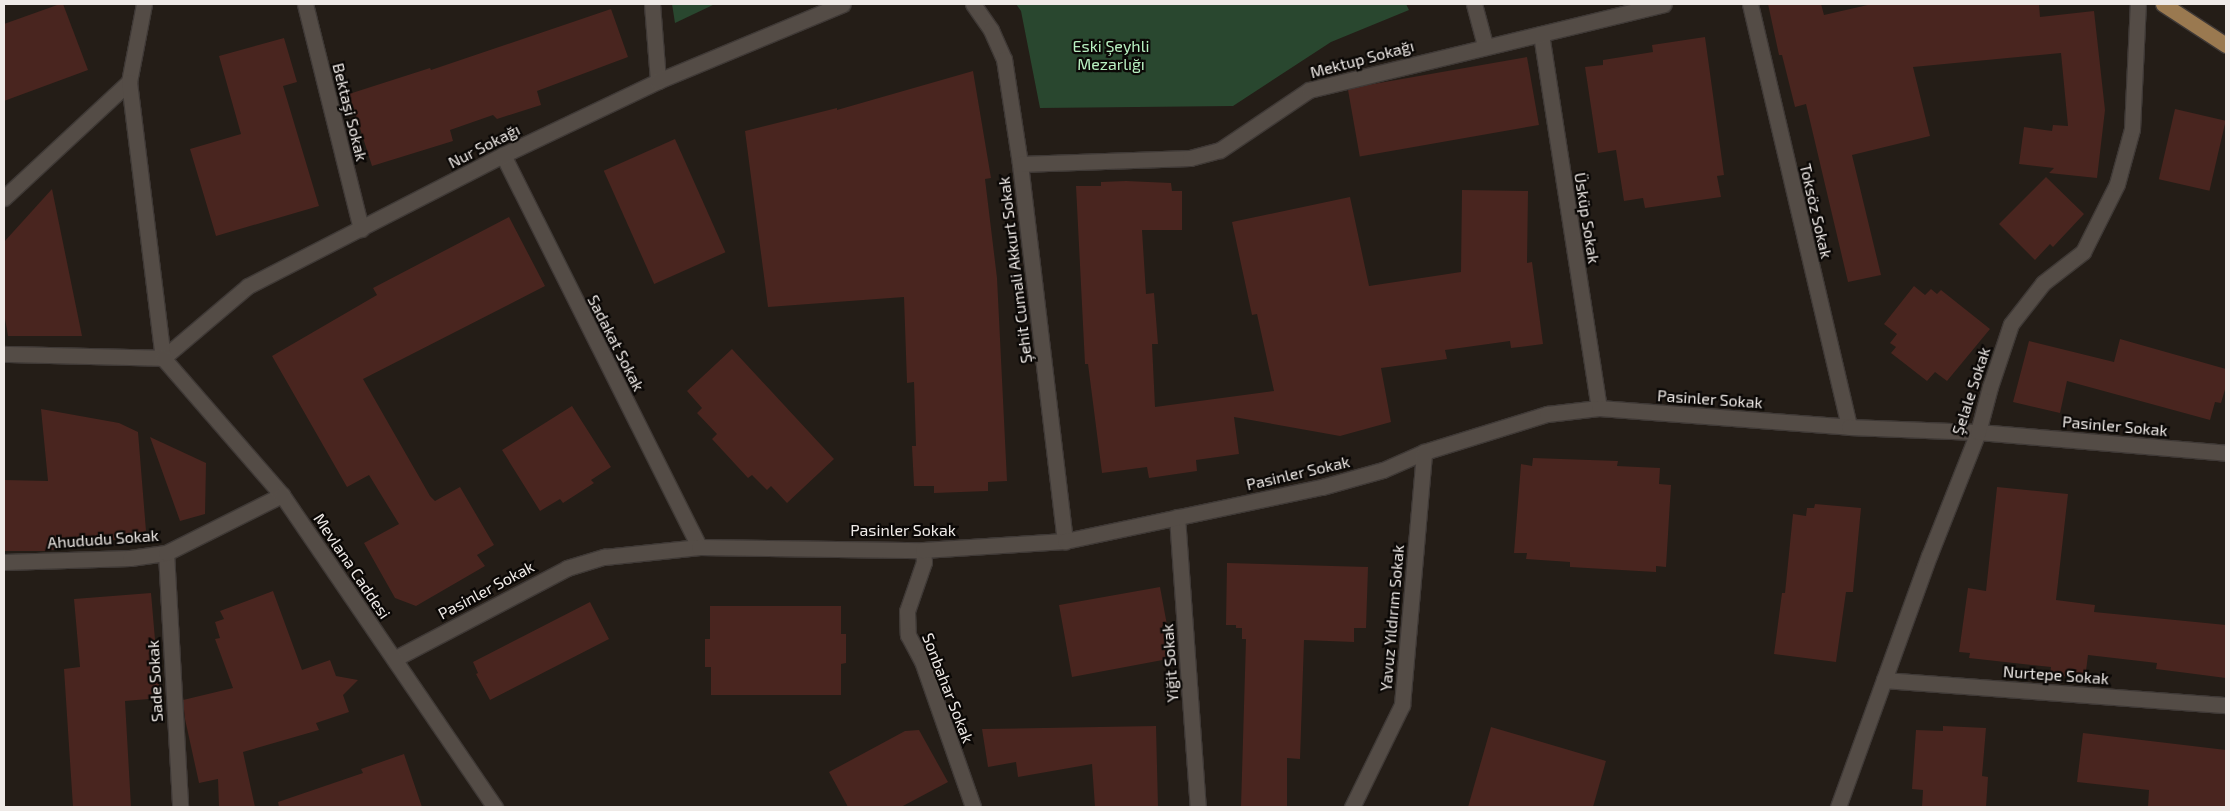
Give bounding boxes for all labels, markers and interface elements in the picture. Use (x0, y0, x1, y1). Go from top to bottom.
park label: Eski Şeyhli Mezarlığı (1073, 36, 1149, 74)
street label: Mektup Sokağı (1308, 36, 1416, 82)
street label: Bektaşi Sokak (329, 61, 371, 163)
street label: Nur Sokağı (445, 120, 523, 172)
street label: Toksöz Sokak (1796, 162, 1836, 260)
street label: Üsküp Sokak (1570, 171, 1604, 265)
street label: Şehit Cumali Akkurt Sokak (994, 175, 1036, 365)
street label: Sadakat Sokak (584, 292, 648, 394)
street label: Şelale Sokak (1948, 345, 1994, 437)
street label: Pasinler Sokak (1656, 386, 1764, 412)
street label: Pasinler Sokak (2061, 412, 2169, 440)
street label: Pasinler Sokak (1244, 452, 1352, 494)
street label: Mevlana Caddesi (310, 510, 394, 622)
street label: Pasinler Sokak (850, 520, 956, 540)
street label: Ahududu Sokak (47, 526, 159, 552)
street label: Yavuz Yıldırım Sokak (1376, 544, 1408, 692)
street label: Pasinler Sokak (435, 557, 537, 623)
street label: Yiğit Sokak (1158, 623, 1182, 703)
street label: Sonbahar Sokak (918, 630, 978, 746)
street label: Sade Sokak (143, 639, 167, 723)
street label: Nurtepe Sokak (2002, 662, 2110, 688)

